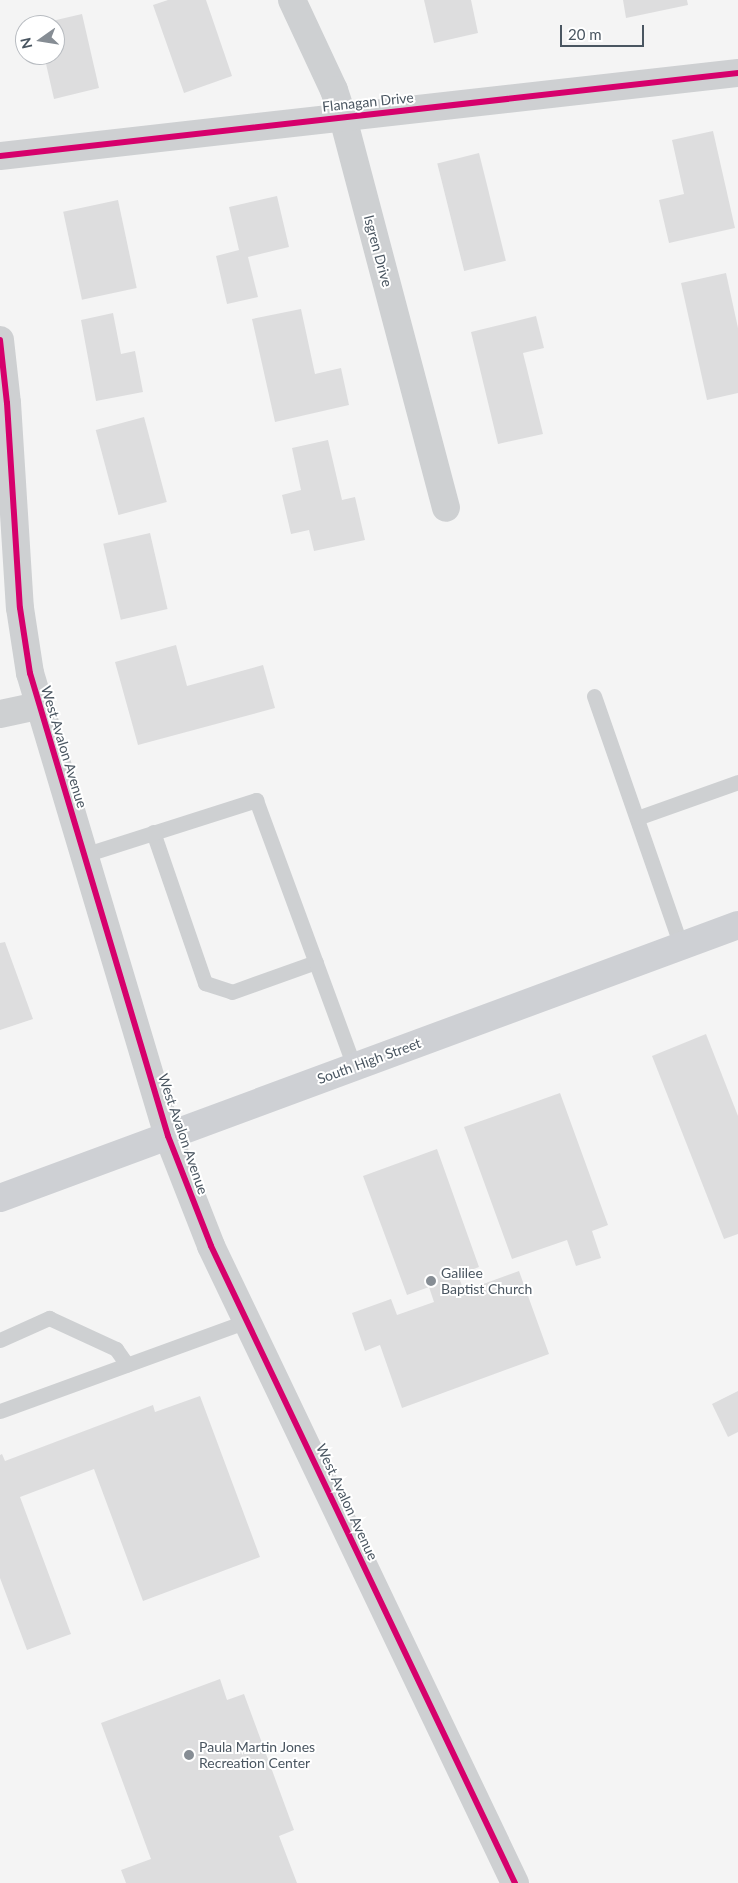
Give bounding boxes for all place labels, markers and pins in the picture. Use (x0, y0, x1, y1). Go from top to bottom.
place label: Galilee Baptist Church (441, 1265, 532, 1298)
marker: Galilee Baptist Church (425, 1275, 437, 1287)
place label: Paula Martin Jones Recreation Center (199, 1739, 316, 1771)
marker: Paula Martin Jones Recreation Center (183, 1749, 195, 1761)

